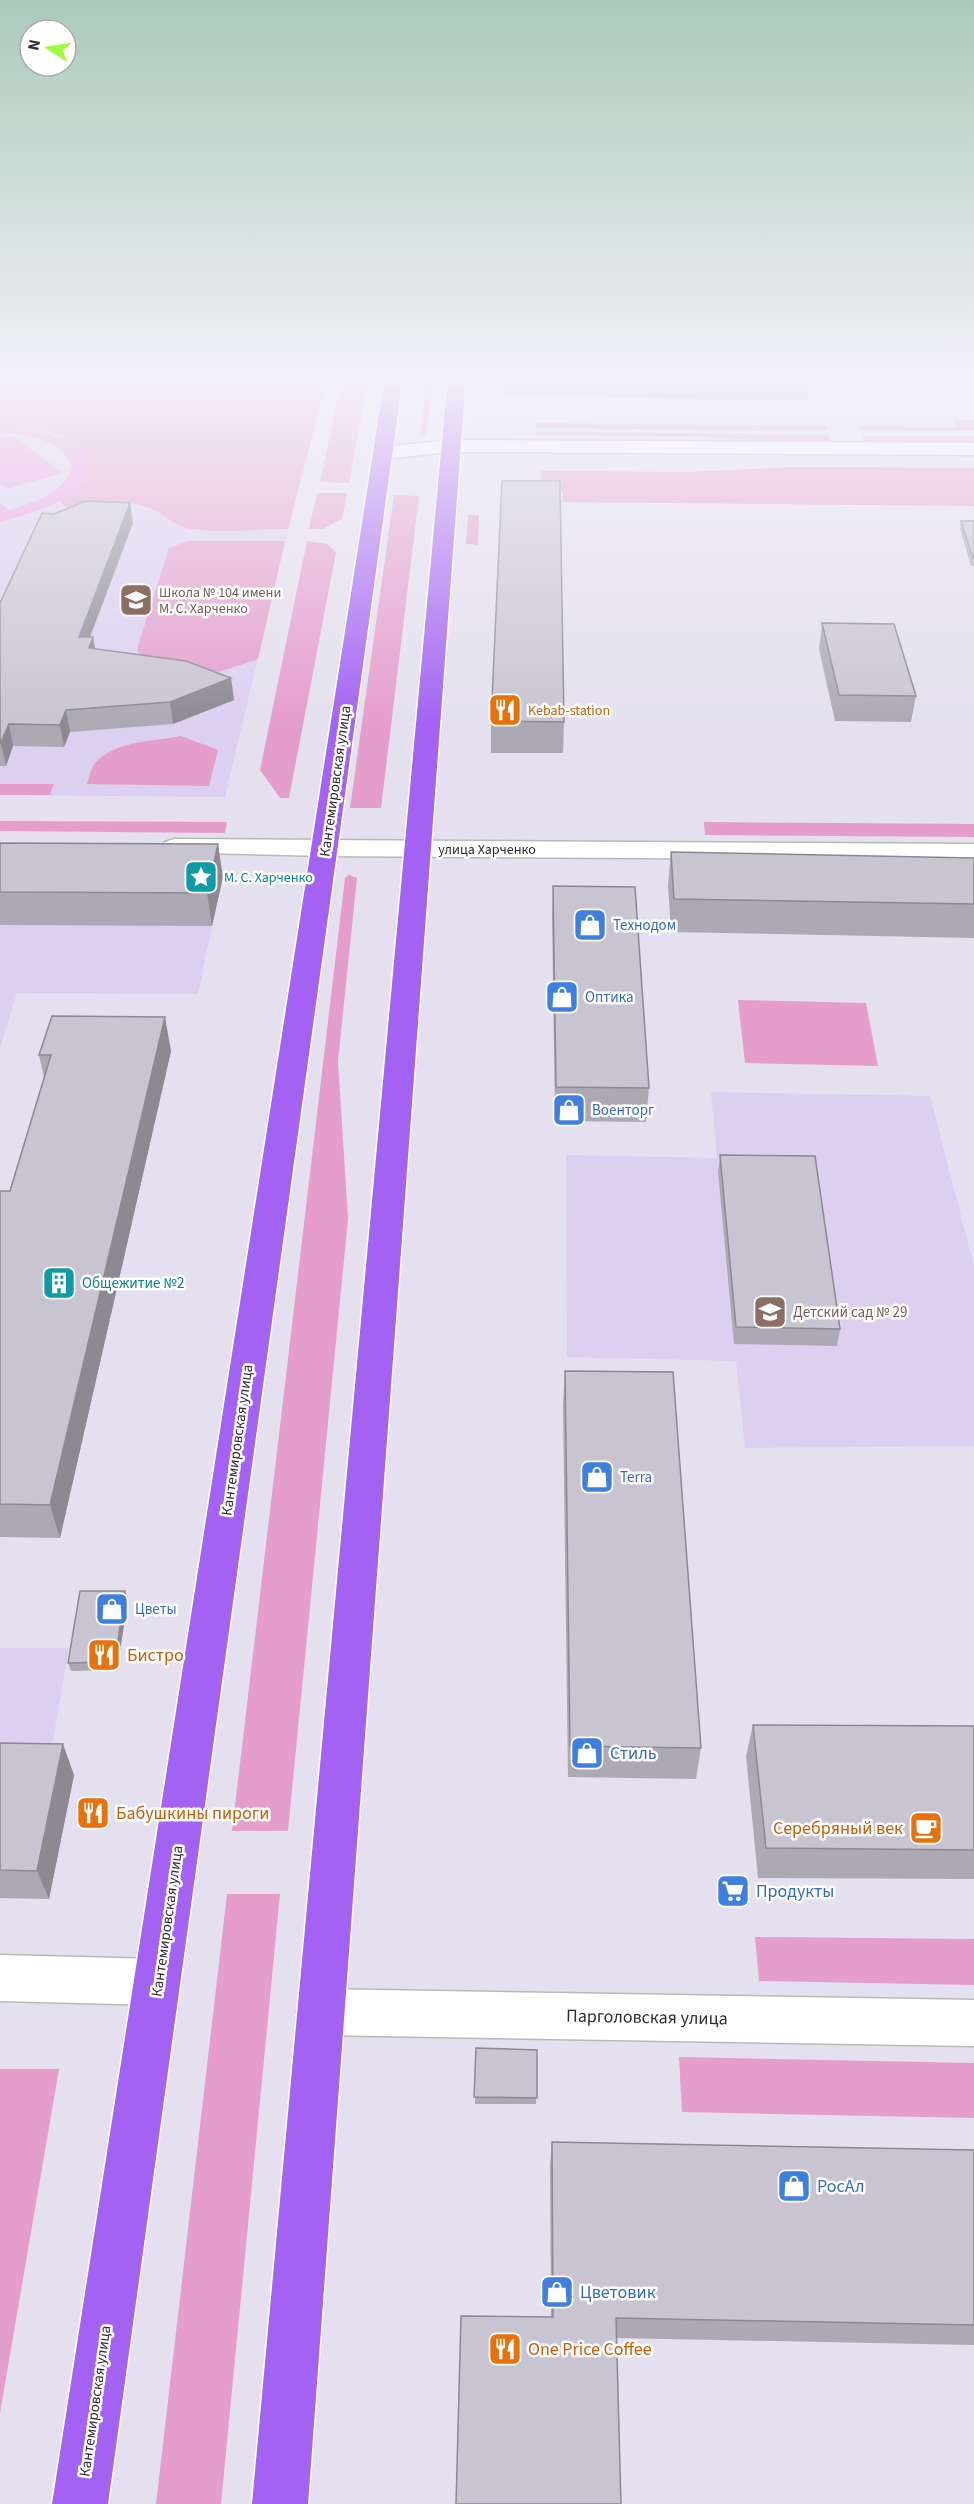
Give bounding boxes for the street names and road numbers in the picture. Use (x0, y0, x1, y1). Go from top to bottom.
street label: Кантемировская улица (314, 704, 357, 858)
street label: улица Харченко (438, 840, 536, 860)
street label: Кантемировская улица (216, 1363, 259, 1517)
street label: Кантемировская улица (146, 1844, 189, 1998)
street label: Парголовская улица (566, 2004, 728, 2031)
street label: Кантемировская улица (74, 2324, 117, 2478)

